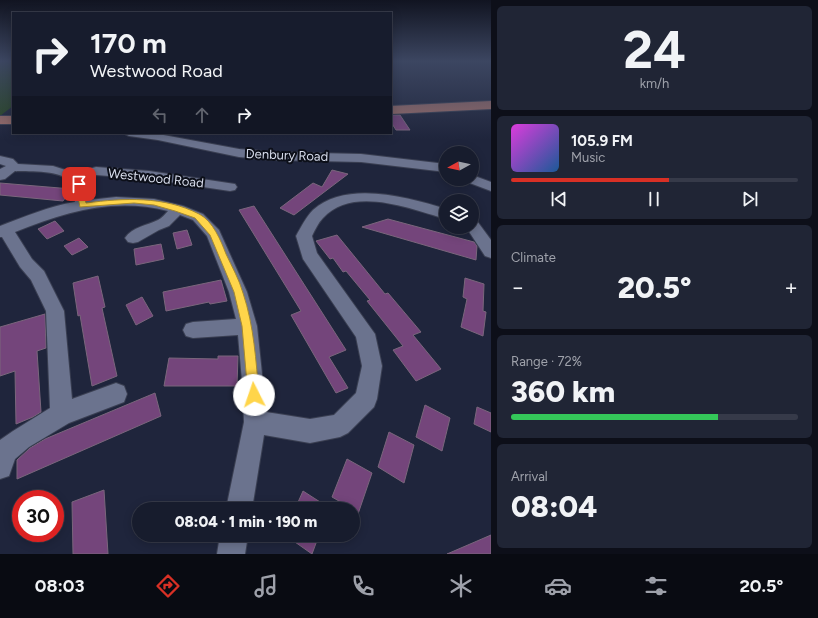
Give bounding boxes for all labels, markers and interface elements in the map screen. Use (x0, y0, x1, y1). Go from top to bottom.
text: 24 (623, 19, 686, 81)
text: 170 m (90, 26, 167, 60)
icon: right (24, 28, 76, 80)
text: Westwood Road (90, 60, 223, 82)
text: km/h (640, 76, 669, 91)
icon: left (149, 104, 171, 126)
icon: ahead (191, 104, 213, 126)
icon: right (233, 104, 255, 126)
text: 105.9 FM (571, 132, 633, 150)
street label: Denbury Road (245, 146, 329, 164)
north arrow (439, 146, 479, 186)
map controls (439, 146, 479, 234)
text: Music (571, 150, 605, 165)
street label: Westwood Road (108, 166, 204, 190)
pin (62, 167, 96, 201)
icon: arrive (68, 173, 90, 195)
icon: previous (548, 188, 570, 210)
icon: pause (643, 188, 665, 210)
icon: next (739, 188, 761, 210)
button: layers (439, 194, 479, 234)
text: Climate (511, 250, 556, 265)
text: 20.5° (617, 269, 692, 306)
text: − (511, 274, 525, 301)
text: + (784, 274, 798, 301)
text: Range · 72% (511, 354, 582, 369)
text: 360 km (511, 373, 615, 410)
position arrow (233, 374, 275, 416)
text: Arrival (511, 469, 548, 484)
text: 08:04 (511, 488, 597, 525)
speed limit sign: 30 (12, 490, 64, 542)
text: 08:04 · 1 min · 190 m (175, 513, 317, 531)
icon: directions (154, 572, 182, 600)
icon: music (252, 572, 280, 600)
icon: phone (349, 572, 377, 600)
icon: climate (447, 572, 475, 600)
icon: car (544, 572, 572, 600)
icon: filters (642, 572, 670, 600)
text: 08:03 (35, 575, 85, 597)
text: 20.5° (739, 575, 783, 597)

